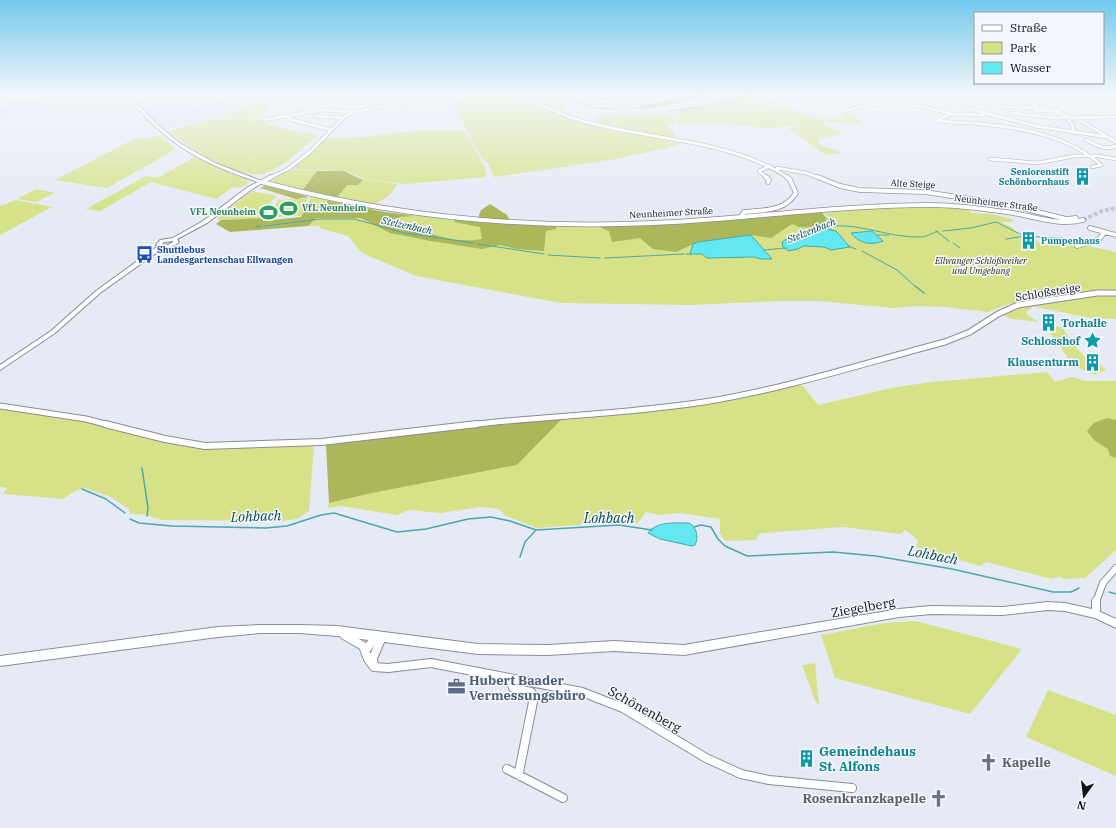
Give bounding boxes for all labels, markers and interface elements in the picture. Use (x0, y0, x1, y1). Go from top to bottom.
legend (974, 12, 1104, 84)
text: Straße (1010, 20, 1047, 35)
text: Park (1010, 40, 1036, 55)
text: Wasser (1010, 60, 1052, 75)
place label: Seniorenstift Schönbornhaus (999, 166, 1070, 187)
building icon: Seniorenstift Schönbornhaus (1072, 167, 1092, 187)
street label: Alte Steige (890, 177, 936, 190)
street label: Neunheimer Straße (954, 192, 1038, 213)
sports icon: VfL Neunheim (279, 198, 299, 218)
sports icon: VFL Neunheim (259, 202, 279, 222)
place label: VfL Neunheim (302, 202, 367, 213)
street label: Neunheimer Straße (629, 205, 713, 220)
place label: VFL Neunheim (190, 206, 256, 217)
water label: Stelzenbach (380, 214, 434, 237)
water label: Stelzenbach (784, 215, 838, 246)
building icon: Pumpenhaus (1018, 231, 1038, 251)
place label: Pumpenhaus (1041, 235, 1100, 246)
place label: Shuttlebus Landesgartenschau Ellwangen (157, 244, 293, 265)
bus stop icon: Shuttlebus Landesgartenschau Ellwangen (134, 245, 154, 265)
park label: Ellwanger Schloßweiher und Umgebung (934, 255, 1028, 276)
street label: Schloßsteige (1014, 280, 1082, 304)
building icon: Torhalle (1038, 313, 1058, 333)
place label: Torhalle (1061, 316, 1107, 330)
place icon: Schlosshof (1083, 331, 1103, 351)
place label: Schlosshof (1021, 334, 1081, 348)
building icon: Klausenturm (1082, 352, 1102, 372)
place label: Klausenturm (1007, 355, 1079, 369)
water label: Lohbach (229, 506, 282, 526)
water label: Lohbach (583, 509, 635, 527)
water label: Lohbach (905, 541, 960, 569)
street label: Ziegelberg (830, 593, 897, 622)
place label: Hubert Baader Vermessungsbüro (469, 672, 586, 704)
office icon: Hubert Baader Vermessungsbüro (446, 677, 466, 697)
street label: Schönenberg (605, 682, 684, 737)
place label: Gemeindehaus St. Alfons (819, 743, 916, 775)
building icon: Gemeindehaus St. Alfons (796, 748, 816, 768)
church icon: Kapelle (979, 752, 999, 772)
place label: Kapelle (1002, 754, 1051, 771)
north arrow (1064, 776, 1104, 816)
church icon: Rosenkranzkapelle (929, 788, 949, 808)
place label: Rosenkranzkapelle (802, 790, 926, 807)
text: N (1075, 798, 1087, 814)

